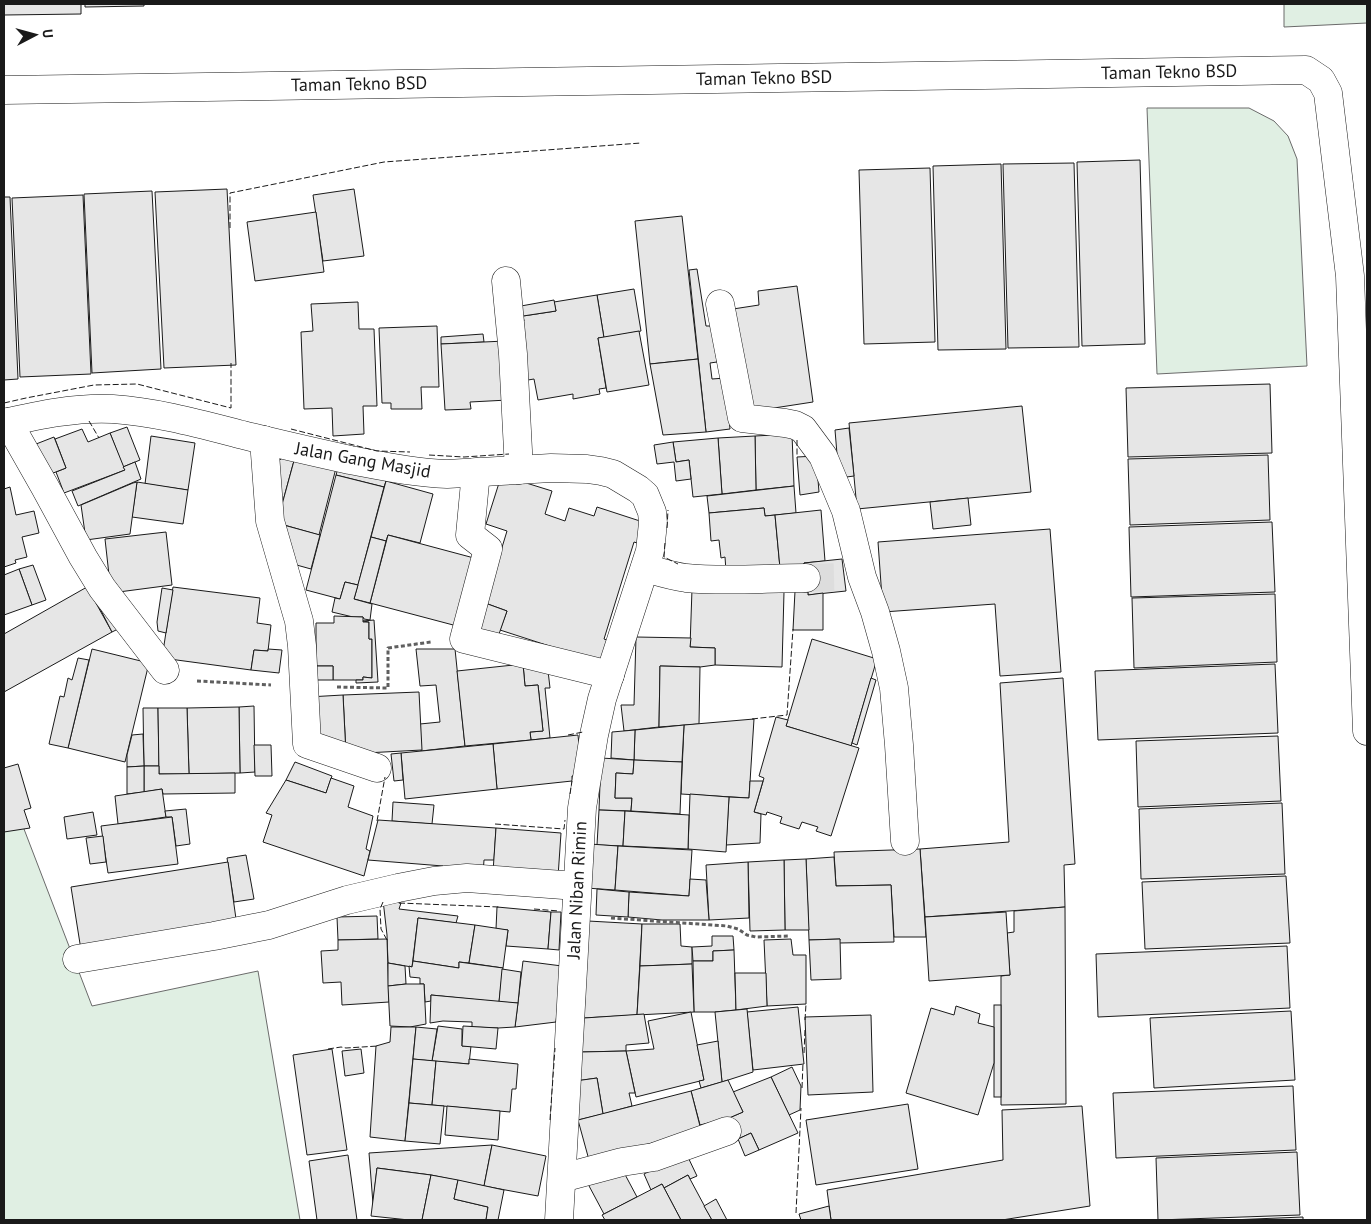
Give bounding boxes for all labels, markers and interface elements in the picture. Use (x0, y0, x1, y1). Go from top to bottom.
north arrow (10, 10, 60, 60)
text: U (39, 28, 57, 39)
street label: Taman Tekno BSD (1101, 59, 1237, 84)
street label: Taman Tekno BSD (696, 65, 832, 90)
street label: Taman Tekno BSD (291, 71, 427, 96)
street label: Jalan Gang Masjid (292, 436, 433, 483)
street label: Jalan Niban Rimin (561, 820, 592, 961)

